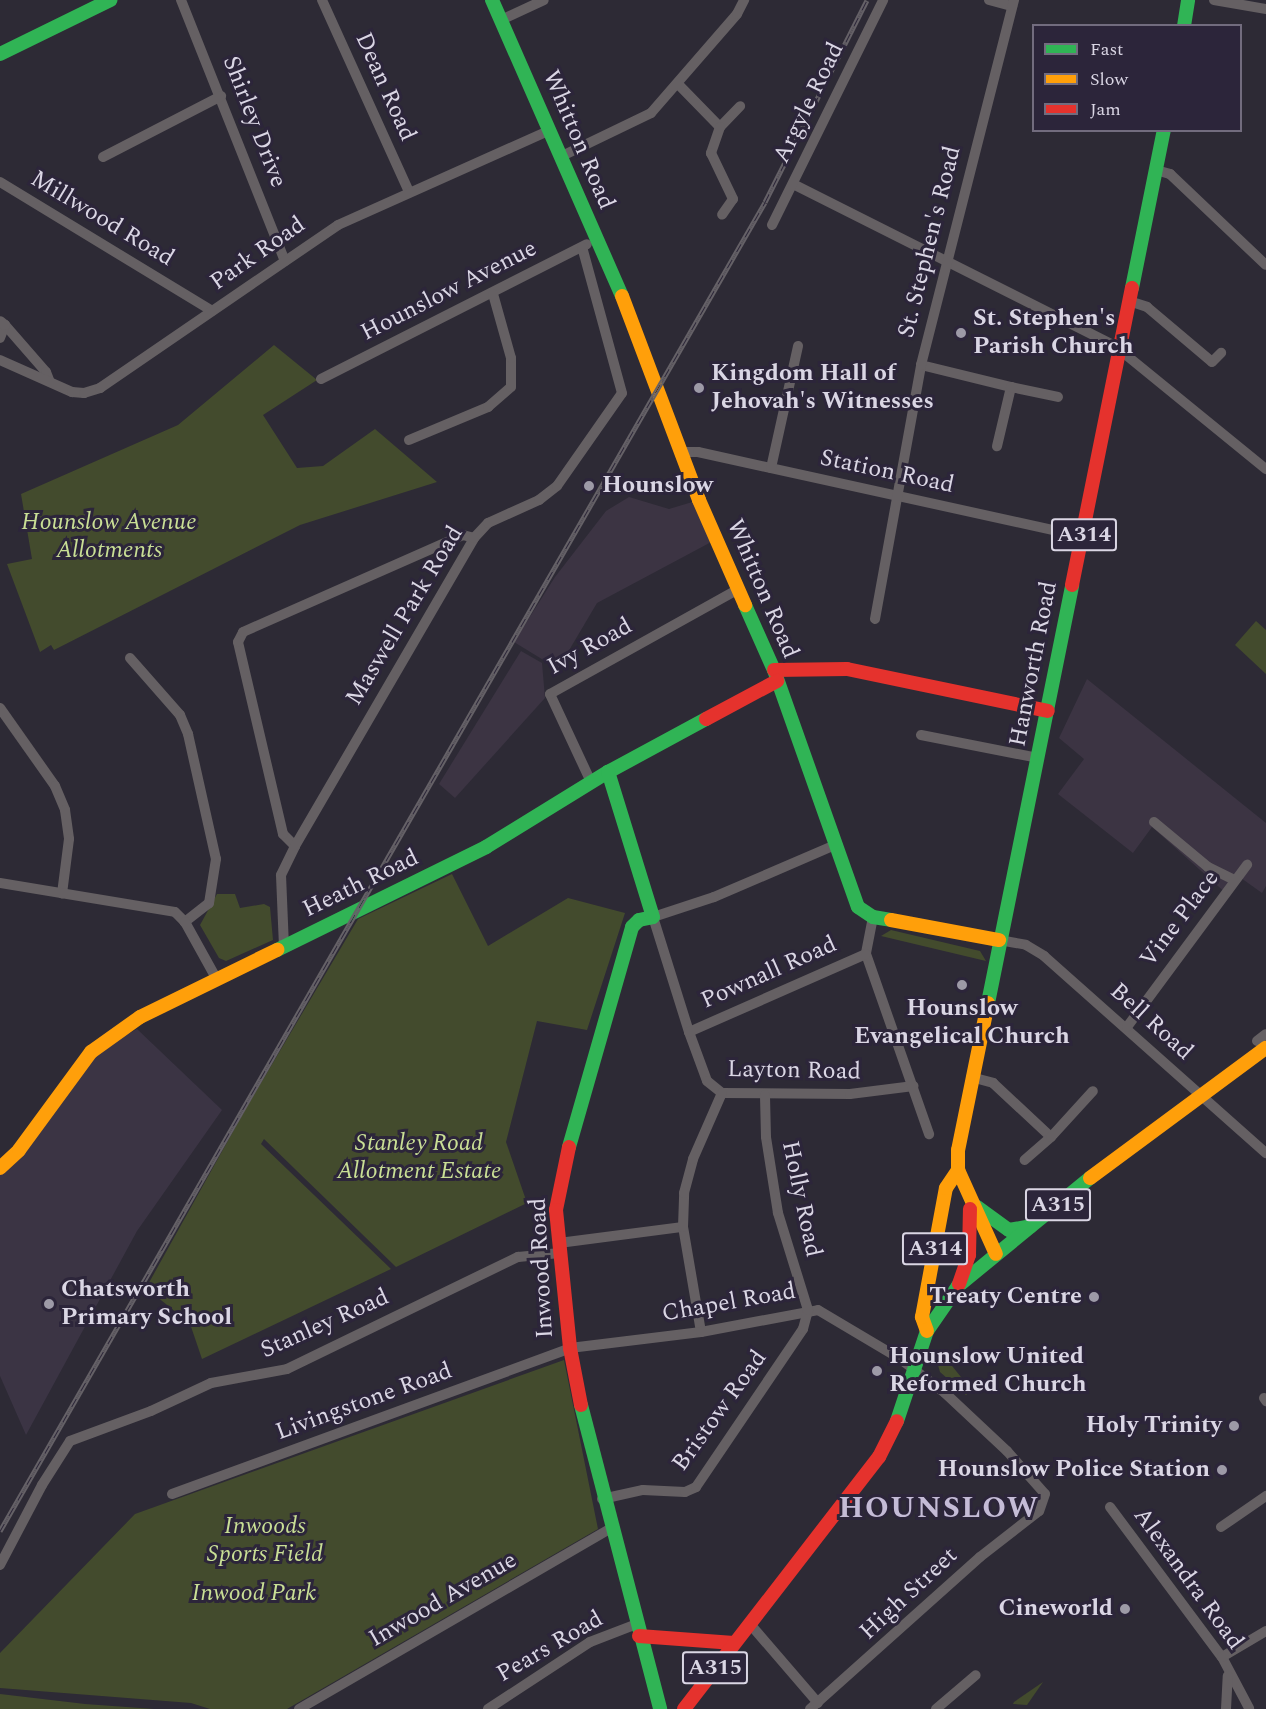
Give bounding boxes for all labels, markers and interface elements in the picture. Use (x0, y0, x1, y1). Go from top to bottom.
legend (1032, 24, 1242, 132)
street label: Dean Road (348, 28, 422, 146)
text: Fast (1090, 36, 1123, 63)
street label: Argyle Road (767, 38, 851, 168)
street label: Shirley Drive (216, 52, 292, 192)
street label: Whitton Road (536, 66, 620, 214)
text: Slow (1090, 66, 1128, 93)
text: Jam (1090, 96, 1121, 123)
street label: St. Stephen's Road (892, 143, 968, 341)
street label: Millwood Road (25, 165, 179, 273)
street label: Park Road (205, 211, 311, 297)
street label: Hounslow Avenue (356, 234, 542, 348)
place label: St. Stephen's Parish Church (973, 305, 1134, 361)
marker: St. Stephen's Parish Church (954, 326, 968, 340)
place label: Kingdom Hall of Jehovah's Witnesses (711, 360, 934, 416)
marker: Kingdom Hall of Jehovah's Witnesses (692, 381, 706, 395)
street label: Station Road (817, 444, 957, 500)
place label: Hounslow (602, 472, 713, 500)
marker: Hounslow (580, 477, 598, 495)
park label: Hounslow Avenue Allotments (21, 509, 197, 565)
street label: Whitton Road (720, 515, 804, 663)
road number: A314 (1050, 516, 1118, 554)
street label: Maswell Park Road (340, 521, 470, 711)
street label: Hanworth Road (1004, 579, 1064, 749)
street label: Ivy Road (543, 612, 637, 682)
street label: Heath Road (298, 844, 424, 924)
street label: Vine Place (1134, 865, 1226, 973)
street label: Pownall Road (697, 930, 841, 1016)
street label: Bell Road (1104, 977, 1198, 1067)
marker: Hounslow Evangelical Church (955, 978, 969, 992)
place label: Hounslow Evangelical Church (854, 995, 1070, 1051)
street label: Layton Road (727, 1055, 861, 1087)
park label: Stanley Road Allotment Estate (337, 1130, 501, 1186)
street label: Holly Road (775, 1138, 827, 1260)
road number: A315 (1024, 1186, 1092, 1224)
street label: Inwood Road (524, 1197, 560, 1339)
road number: A314 (900, 1230, 970, 1268)
place label: Chatsworth Primary School (61, 1276, 232, 1332)
street label: Chapel Road (660, 1277, 798, 1329)
street label: Stanley Road (256, 1283, 394, 1365)
place label: Treaty Centre (929, 1283, 1082, 1311)
marker: Treaty Centre (1087, 1290, 1101, 1304)
marker: Chatsworth Primary School (42, 1297, 56, 1311)
place label: Hounslow United Reformed Church (889, 1343, 1087, 1399)
street label: Bristow Road (666, 1345, 774, 1477)
street label: Livingstone Road (272, 1357, 456, 1447)
marker: Hounslow United Reformed Church (870, 1364, 884, 1378)
place label: Holy Trinity (1086, 1412, 1222, 1440)
marker: Holy Trinity (1227, 1419, 1241, 1433)
place label: Hounslow Police Station (938, 1456, 1210, 1484)
marker: Hounslow Police Station (1215, 1463, 1229, 1477)
district label: HOUNSLOW (838, 1490, 1040, 1526)
street label: Alexandra Road (1127, 1502, 1249, 1656)
park label: Inwoods Sports Field (207, 1513, 323, 1569)
street label: High Street (854, 1542, 964, 1646)
street label: Inwood Avenue (364, 1546, 522, 1654)
park label: Inwood Park (192, 1580, 316, 1608)
place label: Cineworld (998, 1595, 1113, 1623)
marker: Cineworld (1118, 1602, 1132, 1616)
street label: Pears Road (492, 1605, 608, 1689)
road number: A315 (680, 1649, 750, 1687)

